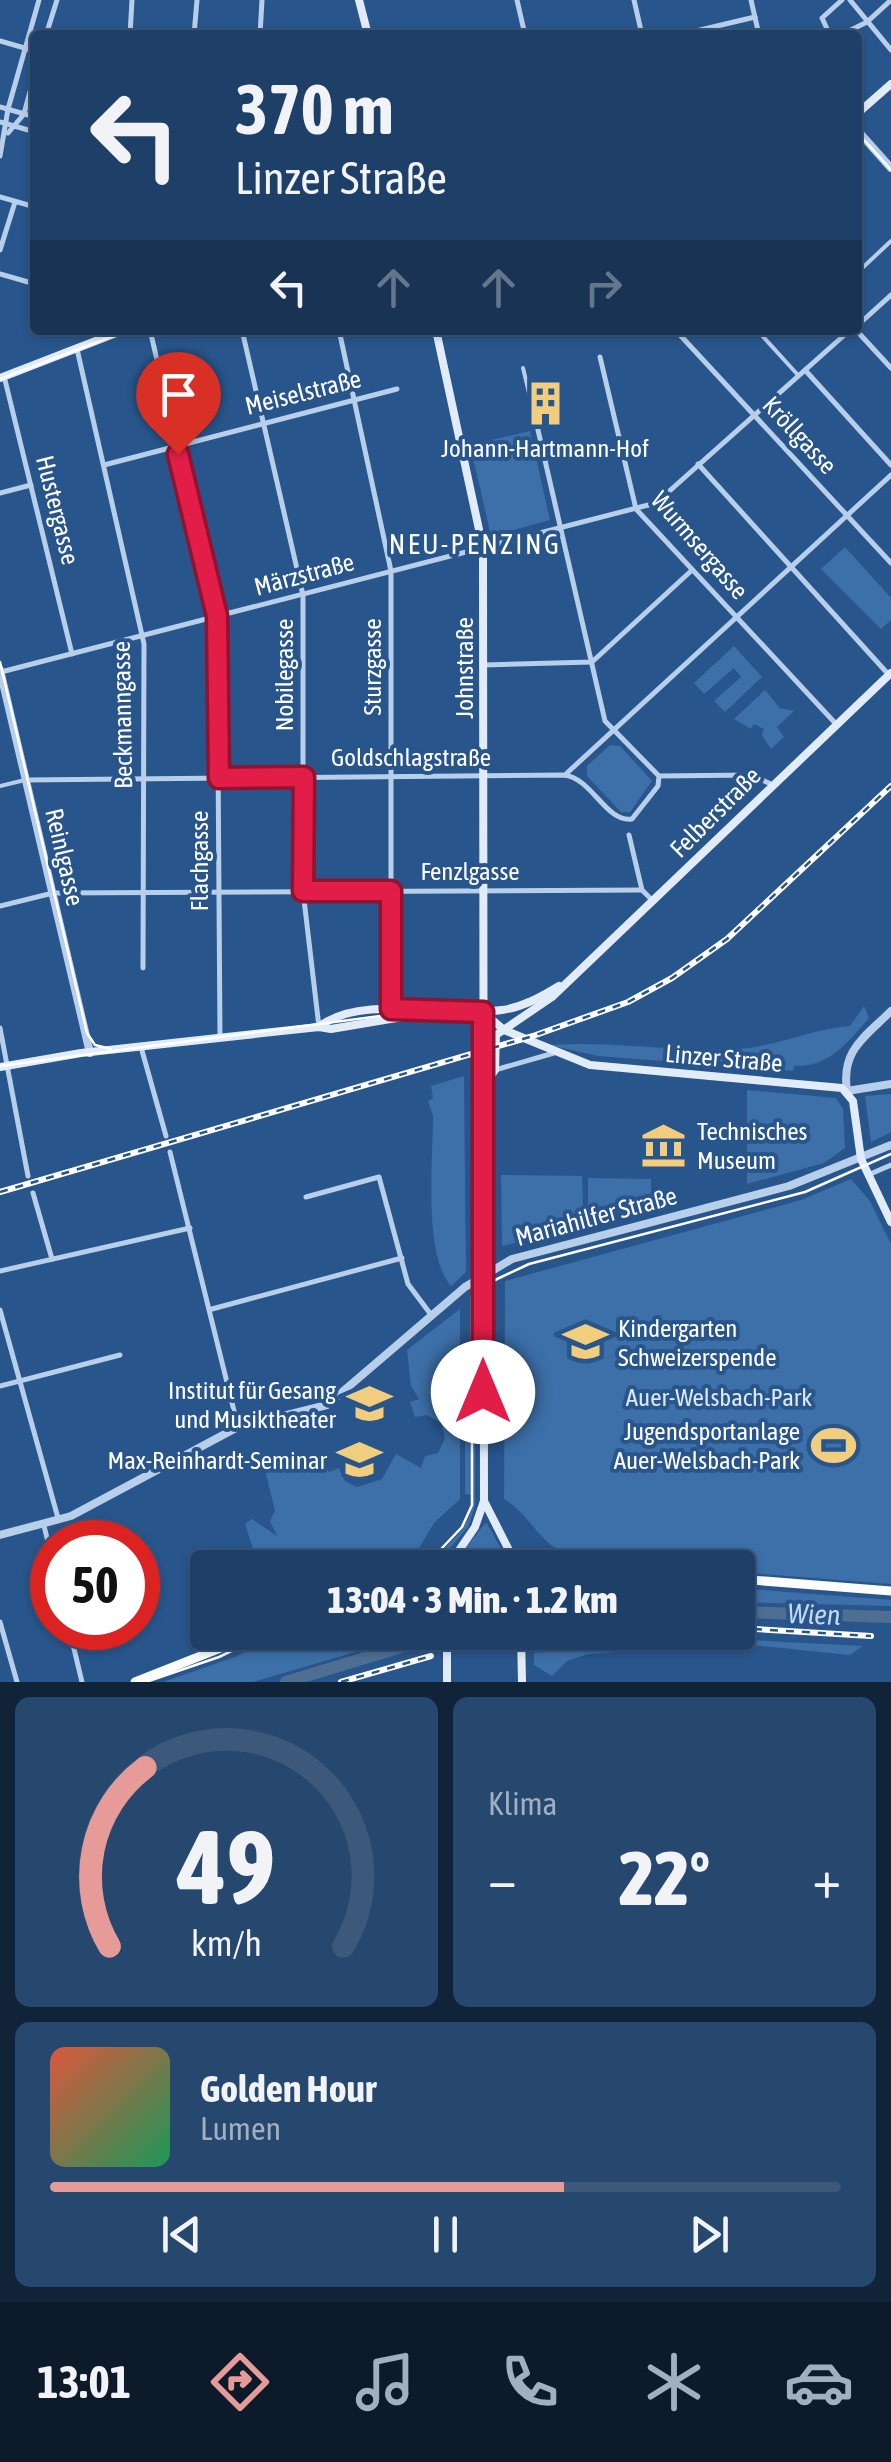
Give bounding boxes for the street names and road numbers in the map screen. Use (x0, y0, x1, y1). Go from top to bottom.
street label: Meiselstraße (242, 364, 364, 420)
street label: Kröllgasse (757, 391, 843, 479)
street label: Hustergasse (31, 453, 85, 567)
street label: Wurmsergasse (646, 486, 754, 604)
street label: Märzstraße (251, 547, 357, 601)
street label: Johnstraße (450, 617, 478, 719)
street label: Sturzgasse (358, 618, 386, 716)
street label: Nobilegasse (270, 619, 298, 731)
street label: Beckmanngasse (107, 641, 137, 789)
street label: Goldschlagstraße (331, 743, 491, 771)
street label: Felberstraße (664, 761, 766, 863)
street label: Reinlgasse (40, 806, 90, 908)
street label: Flachgasse (185, 811, 213, 911)
street label: Fenzlgasse (420, 857, 520, 885)
street label: Linzer Straße (664, 1039, 784, 1077)
street label: Mariahilfer Straße (512, 1181, 680, 1251)

